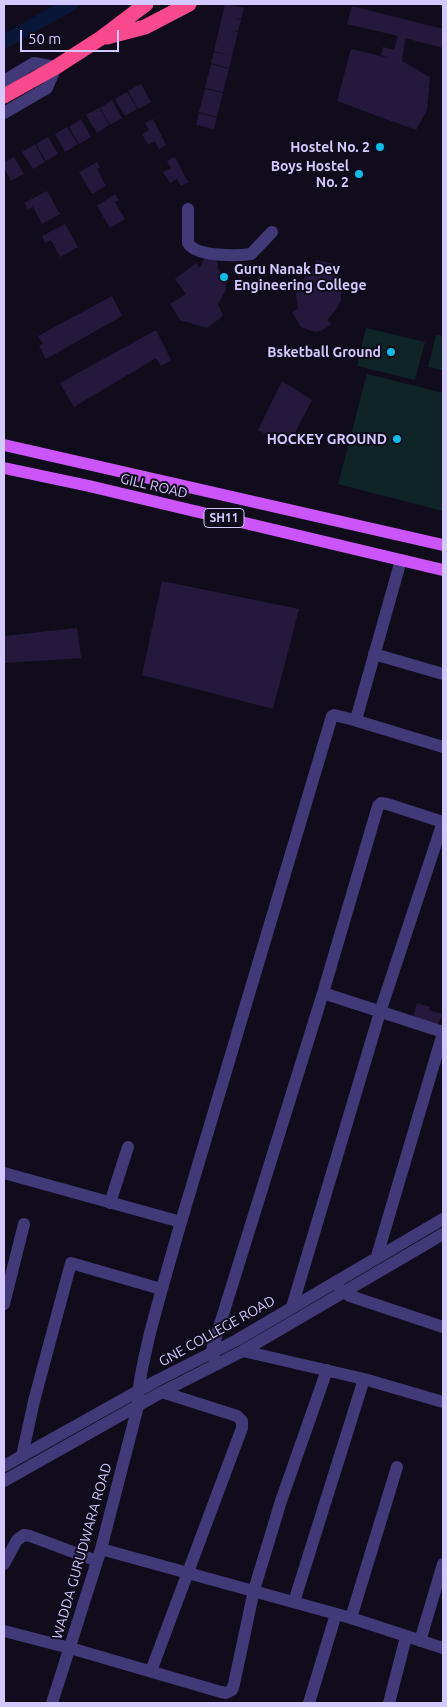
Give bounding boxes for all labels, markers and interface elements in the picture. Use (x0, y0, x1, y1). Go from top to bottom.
scale bar (22, 20, 121, 52)
text: 50 m (28, 30, 61, 47)
place label: Hostel No. 2 (290, 139, 370, 155)
marker: Hostel No. 2 (374, 141, 386, 153)
place label: Boys Hostel No. 2 (271, 158, 349, 190)
marker: Boys Hostel No. 2 (353, 168, 365, 180)
place label: Guru Nanak Dev Engineering College (234, 261, 366, 294)
marker: Guru Nanak Dev Engineering College (218, 271, 230, 283)
place label: Bsketball Ground (267, 344, 381, 360)
marker: Bsketball Ground (385, 346, 397, 358)
place label: HOCKEY GROUND (267, 431, 387, 447)
marker: HOCKEY GROUND (391, 433, 403, 445)
street label: GILL ROAD (119, 470, 189, 502)
road number: SH11 (204, 508, 244, 528)
street label: GNE COLLEGE ROAD (156, 1292, 278, 1370)
street label: WADDA GURUDWARA ROAD (49, 1461, 115, 1641)

